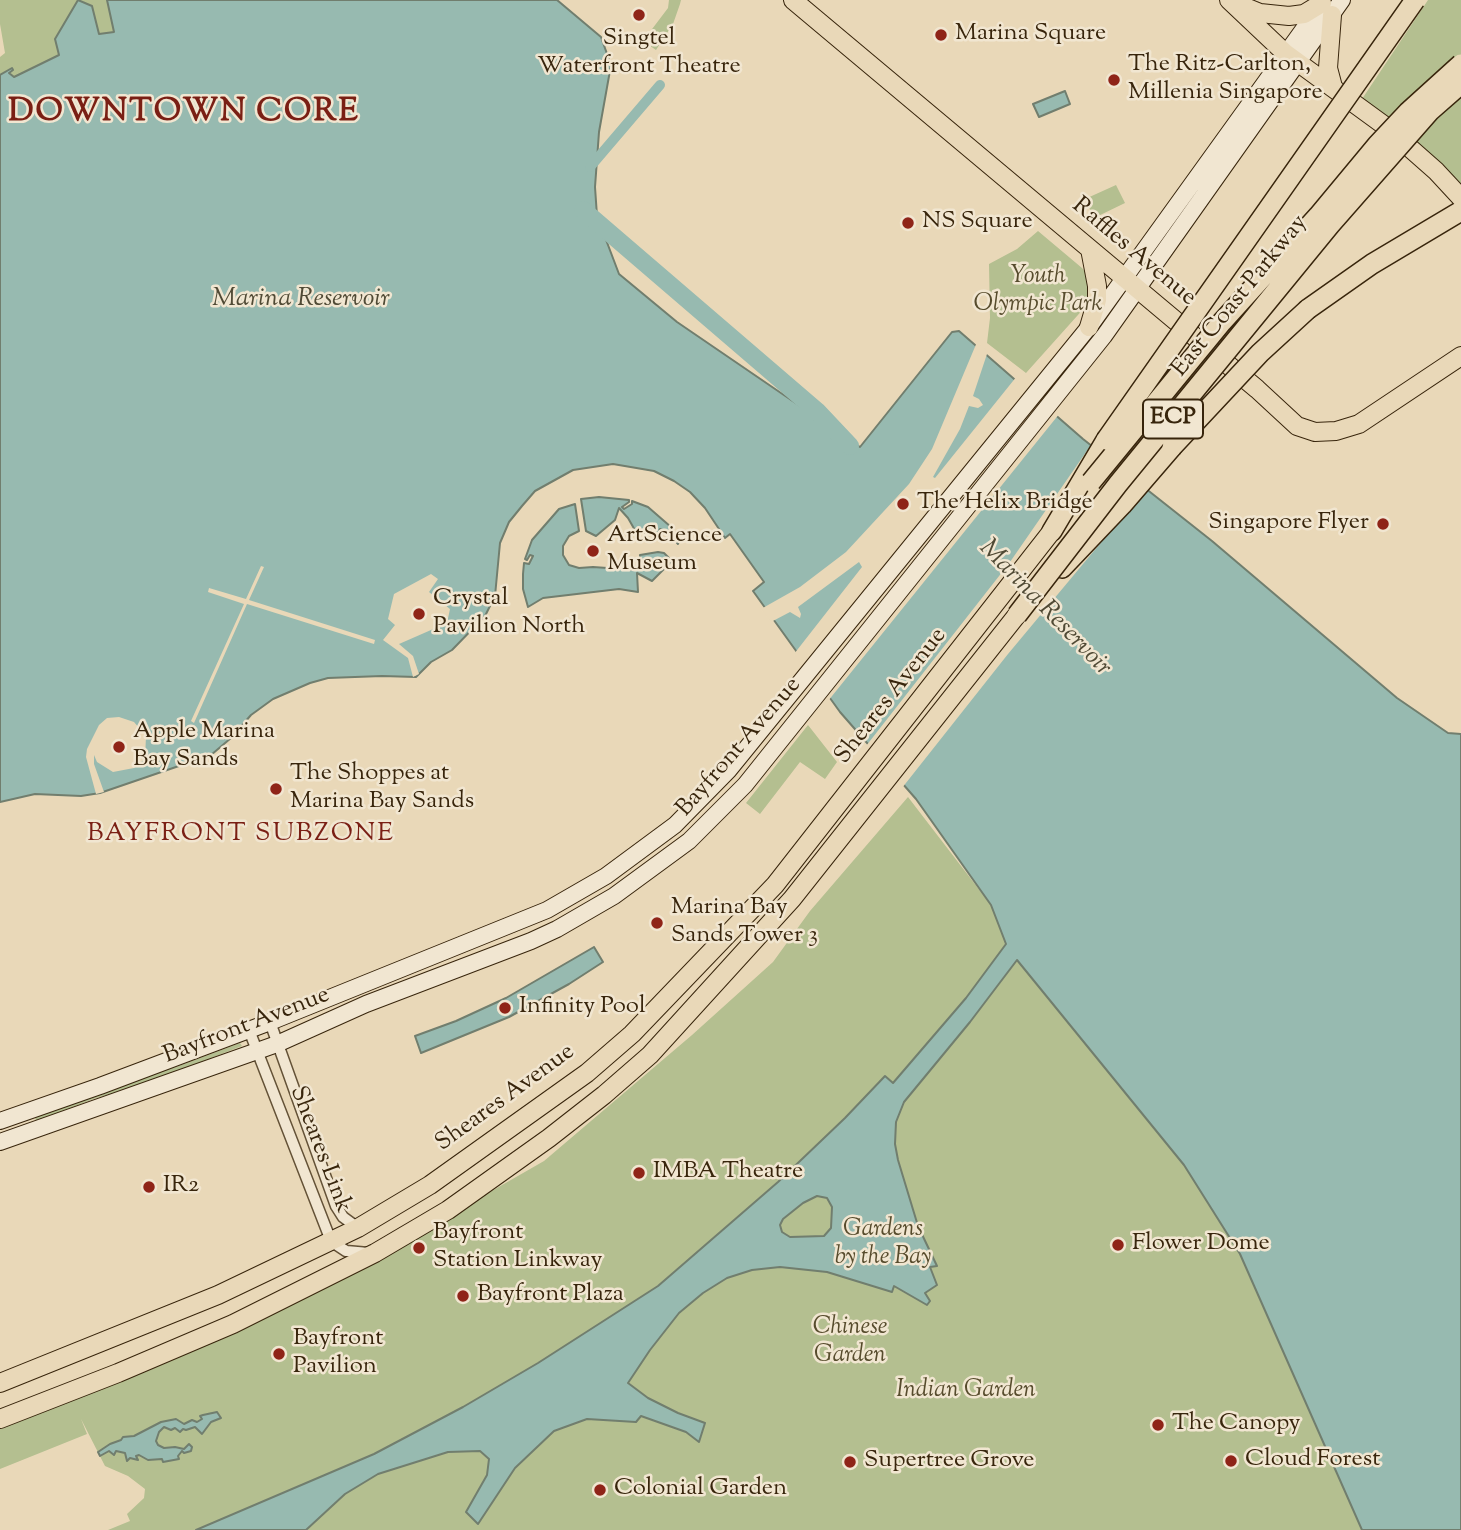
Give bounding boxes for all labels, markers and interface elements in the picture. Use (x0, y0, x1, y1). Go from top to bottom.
marker: Singtel Waterfront Theatre (631, 7, 647, 23)
place label: Marina Square (955, 21, 1106, 49)
place label: Singtel Waterfront Theatre (537, 26, 741, 82)
marker: Marina Square (933, 27, 949, 43)
place label: The Ritz-Carlton, Millenia Singapore (1128, 52, 1323, 108)
marker: The Ritz-Carlton, Millenia Singapore (1106, 72, 1122, 88)
district label: DOWNTOWN CORE (10, 96, 358, 134)
street label: Raffles Avenue (1065, 193, 1201, 313)
place label: NS Square (922, 209, 1033, 237)
street label: East Coast Parkway (1167, 210, 1315, 384)
marker: NS Square (900, 215, 916, 231)
park label: Youth Olympic Park (974, 264, 1102, 320)
water label: Marina Reservoir (212, 285, 390, 317)
road number: ECP (1143, 400, 1203, 438)
place label: The Helix Bridge (917, 490, 1093, 518)
marker: The Helix Bridge (895, 496, 911, 512)
place label: Singapore Flyer (1208, 510, 1369, 538)
marker: Singapore Flyer (1375, 516, 1391, 532)
place label: ArtScience Museum (607, 523, 722, 579)
water label: Marina Reservoir (971, 534, 1117, 684)
marker: ArtScience Museum (585, 543, 601, 559)
place label: Crystal Pavilion North (433, 586, 585, 642)
marker: Crystal Pavilion North (411, 606, 427, 622)
street label: Sheares Avenue (830, 623, 954, 771)
street label: Bayfront Avenue (672, 672, 808, 824)
place label: Apple Marina Bay Sands (133, 719, 275, 775)
marker: Apple Marina Bay Sands (111, 739, 127, 755)
place label: The Shoppes at Marina Bay Sands (290, 761, 474, 817)
marker: The Shoppes at Marina Bay Sands (268, 781, 284, 797)
district label: BAYFRONT SUBZONE (89, 820, 393, 852)
place label: Marina Bay Sands Tower 3 (671, 895, 818, 951)
marker: Marina Bay Sands Tower 3 (649, 915, 665, 931)
street label: Bayfront Avenue (160, 982, 334, 1072)
place label: Infinity Pool (519, 994, 646, 1022)
marker: Infinity Pool (497, 1000, 513, 1016)
street label: Sheares Avenue (431, 1039, 581, 1159)
street label: Sheares Link (282, 1083, 356, 1217)
place label: IMBA Theatre (653, 1159, 803, 1187)
marker: IMBA Theatre (631, 1165, 647, 1181)
place label: IR2 (163, 1173, 199, 1201)
marker: IR2 (141, 1179, 157, 1195)
park label: Gardens by the Bay (835, 1217, 931, 1273)
place label: Bayfront Station Linkway (433, 1220, 602, 1276)
place label: Flower Dome (1132, 1231, 1270, 1259)
marker: Flower Dome (1110, 1237, 1126, 1253)
marker: Bayfront Station Linkway (411, 1240, 427, 1256)
place label: Bayfront Plaza (477, 1282, 624, 1310)
marker: Bayfront Plaza (455, 1288, 471, 1304)
park label: Chinese Garden (813, 1315, 887, 1371)
place label: Bayfront Pavilion (293, 1326, 383, 1382)
marker: Bayfront Pavilion (271, 1346, 287, 1362)
park label: Indian Garden (896, 1378, 1036, 1406)
place label: The Canopy (1172, 1411, 1300, 1439)
marker: The Canopy (1150, 1417, 1166, 1433)
place label: Cloud Forest (1245, 1447, 1380, 1475)
place label: Supertree Grove (864, 1448, 1034, 1476)
marker: Cloud Forest (1223, 1453, 1239, 1469)
marker: Supertree Grove (842, 1454, 858, 1470)
place label: Colonial Garden (614, 1476, 787, 1504)
marker: Colonial Garden (592, 1482, 608, 1498)

